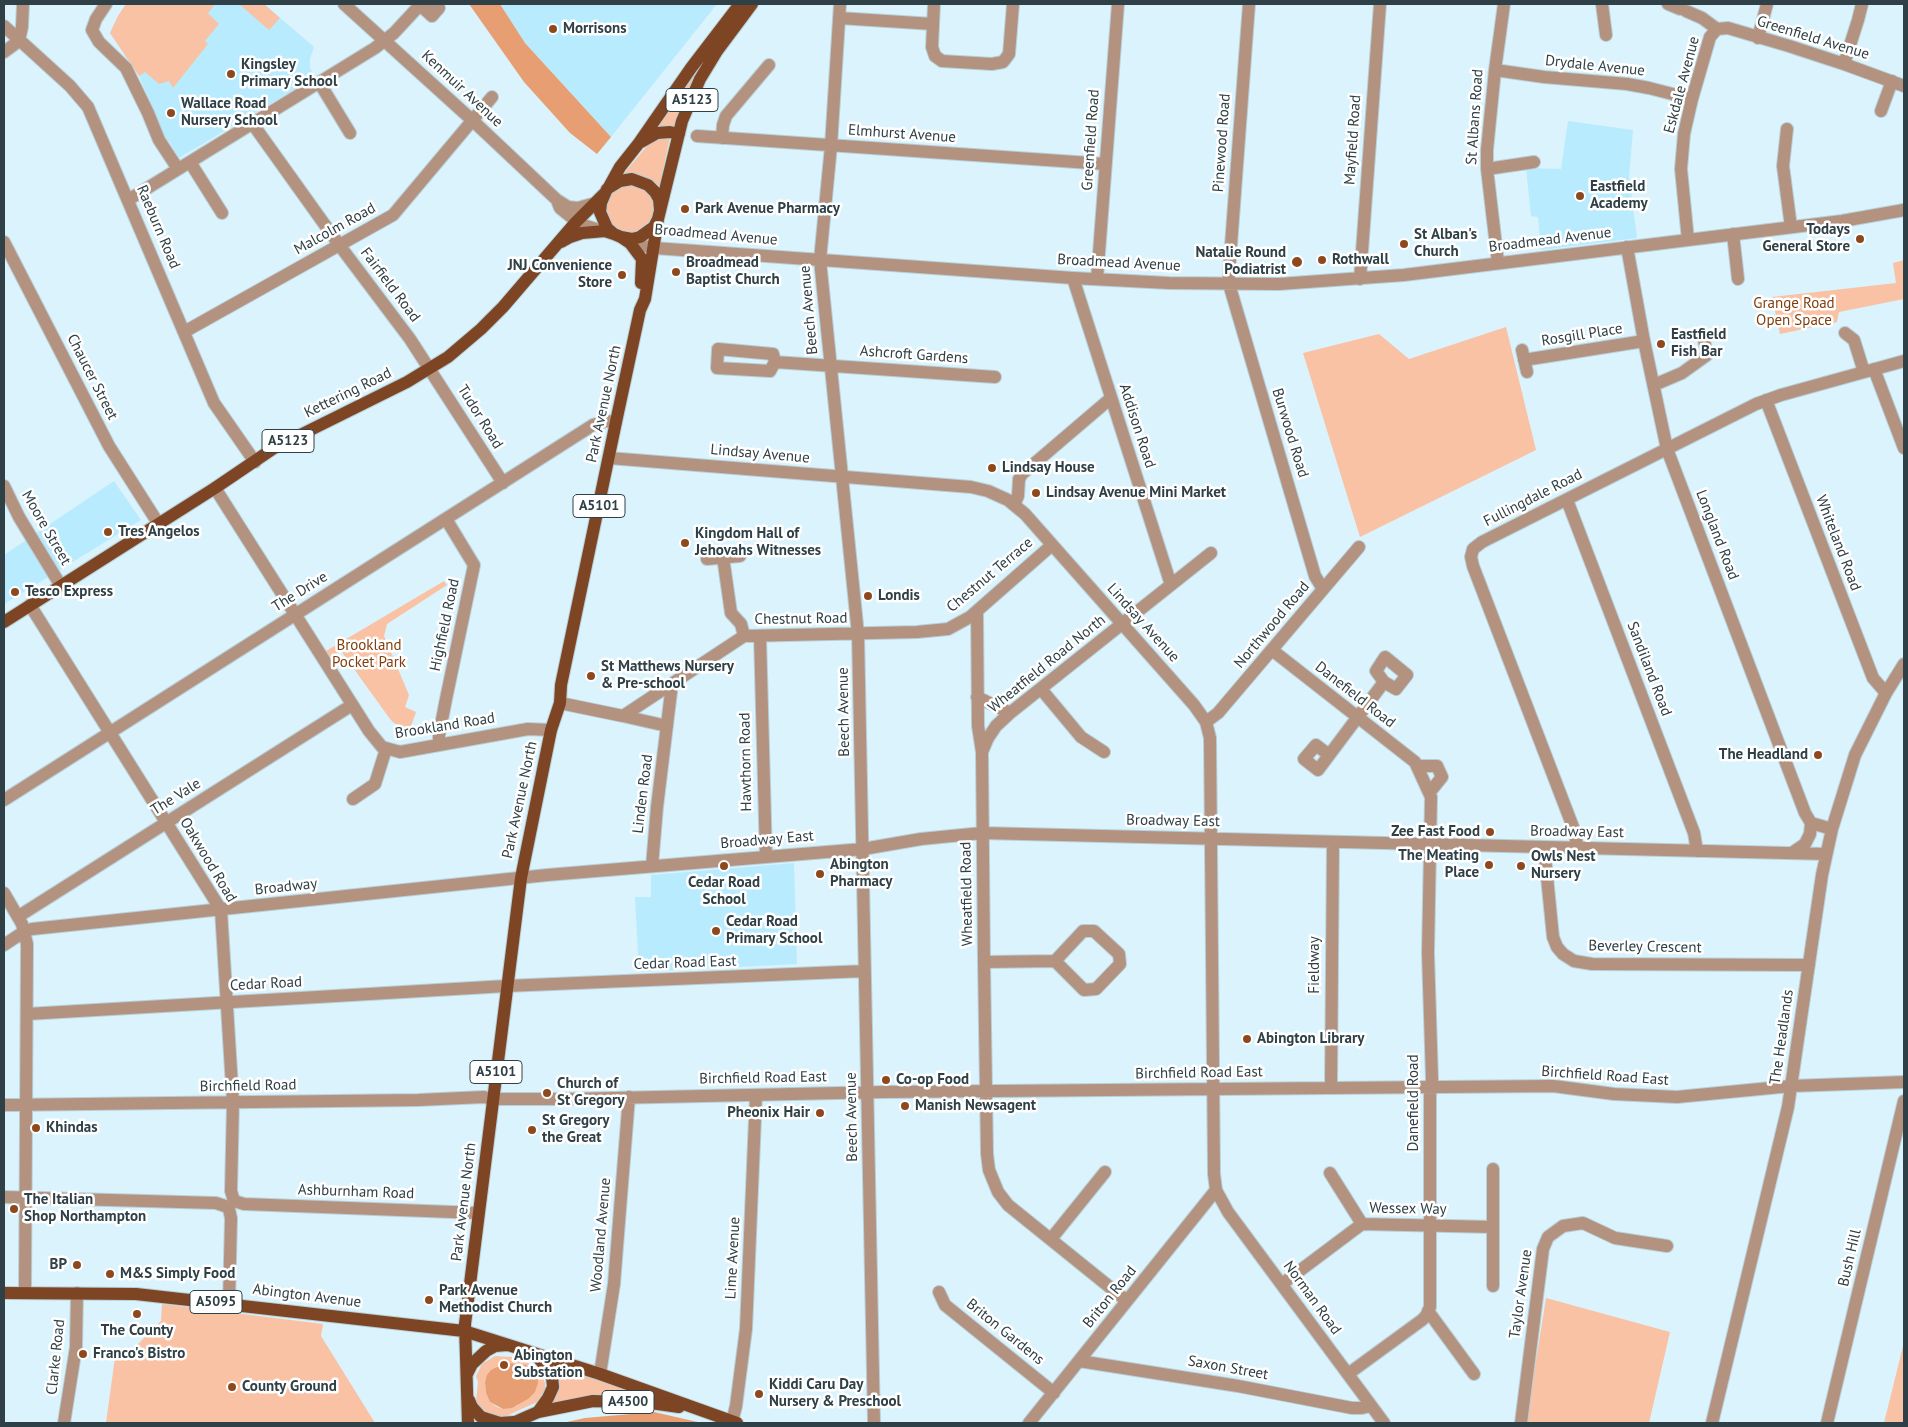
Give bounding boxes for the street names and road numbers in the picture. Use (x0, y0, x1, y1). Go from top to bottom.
street label: Greenfield Avenue (1755, 12, 1871, 64)
street label: Eskdale Avenue (1660, 34, 1704, 136)
street label: Kenmuir Avenue (418, 47, 506, 131)
street label: Drydale Avenue (1544, 52, 1646, 80)
street label: St Albans Road (1463, 68, 1487, 166)
road number: A5123 (666, 88, 718, 112)
street label: Greenfield Road (1078, 89, 1104, 191)
street label: Pinewood Road (1210, 93, 1234, 193)
street label: Mayfield Road (1341, 94, 1365, 186)
street label: Elmhurst Avenue (847, 121, 957, 147)
street label: Raeburn Road (132, 182, 184, 272)
street label: Malcolm Road (291, 199, 379, 259)
street label: Broadmead Avenue (654, 221, 778, 249)
street label: Broadmead Avenue (1488, 224, 1612, 256)
street label: Fairfield Road (356, 244, 424, 326)
street label: Broadmead Avenue (1057, 251, 1181, 275)
street label: Beech Avenue (796, 265, 822, 355)
street label: Rosgill Place (1540, 320, 1624, 350)
street label: Chaucer Street (63, 331, 121, 423)
street label: Ashcroft Gardens (859, 342, 969, 368)
street label: Park Avenue North (583, 344, 625, 464)
street label: Kettering Road (301, 364, 395, 422)
street label: Tudor Road (453, 382, 507, 452)
street label: Addison Road (1115, 382, 1159, 470)
street label: Burwood Road (1268, 386, 1312, 480)
road number: A5123 (262, 430, 314, 452)
street label: Lindsay Avenue (710, 441, 810, 467)
street label: Fullingdale Road (1481, 465, 1585, 531)
street label: Longland Road (1692, 487, 1742, 583)
street label: Moore Street (17, 488, 75, 568)
street label: Whiteland Road (1811, 493, 1865, 593)
road number: A5101 (573, 494, 625, 518)
street label: Chestnut Terrace (943, 534, 1037, 616)
street label: The Drive (269, 568, 331, 616)
street label: Highfield Road (426, 577, 464, 673)
street label: Northwood Road (1230, 578, 1314, 672)
street label: Lindsay Avenue (1103, 580, 1183, 666)
street label: Chestnut Road (754, 609, 848, 629)
street label: Wheatfield Road North (985, 611, 1109, 717)
street label: Sandiland Road (1623, 619, 1675, 719)
street label: Danefield Road (1311, 658, 1399, 732)
street label: Beech Avenue (834, 667, 854, 757)
street label: Brookland Road (394, 709, 496, 743)
street label: Hawthorn Road (736, 712, 756, 812)
street label: Park Avenue North (499, 740, 541, 860)
street label: Linden Road (629, 753, 657, 835)
street label: The Vale (148, 775, 204, 819)
street label: Broadway East (1126, 811, 1220, 831)
street label: Oakwood Road (176, 814, 240, 906)
street label: Broadway East (1530, 822, 1624, 842)
street label: Broadway East (720, 827, 814, 853)
street label: Wheatfield Road (957, 842, 977, 946)
street label: Broadway (254, 875, 318, 899)
street label: Fieldway (1306, 936, 1324, 994)
street label: Beverley Crescent (1588, 937, 1702, 957)
street label: Cedar Road East (633, 952, 737, 974)
street label: Cedar Road (230, 973, 302, 995)
street label: The Headlands (1766, 988, 1798, 1086)
street label: Danefield Road (1405, 1054, 1423, 1152)
road number: A5101 (470, 1060, 522, 1084)
street label: Birchfield Road East (1135, 1063, 1263, 1083)
street label: Birchfield Road East (1541, 1063, 1669, 1089)
street label: Birchfield Road East (699, 1068, 827, 1088)
street label: Beech Avenue (842, 1072, 862, 1162)
street label: Birchfield Road (199, 1076, 297, 1096)
street label: Park Avenue North (448, 1142, 480, 1262)
street label: Woodland Avenue (587, 1177, 615, 1293)
street label: Ashburnham Road (298, 1181, 414, 1203)
street label: Wessex Way (1369, 1199, 1447, 1219)
street label: Lime Avenue (722, 1216, 744, 1300)
street label: Bush Hill (1835, 1228, 1865, 1288)
street label: Taylor Avenue (1506, 1248, 1536, 1340)
street label: Norman Road (1279, 1258, 1345, 1338)
street label: Briton Road (1079, 1262, 1141, 1332)
street label: Abington Avenue (252, 1280, 362, 1312)
road number: A5095 (190, 1290, 242, 1314)
street label: Briton Gardens (962, 1295, 1048, 1369)
street label: Clarke Road (43, 1318, 69, 1396)
street label: Saxon Street (1186, 1352, 1270, 1384)
road number: A4500 (602, 1390, 654, 1414)

